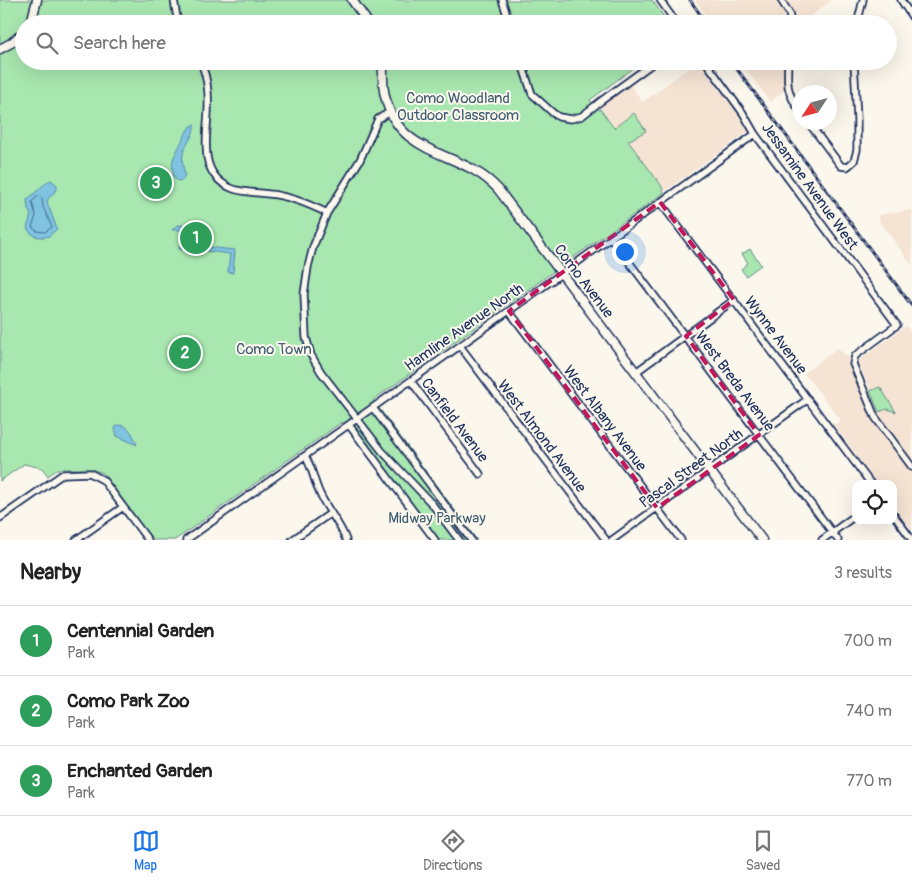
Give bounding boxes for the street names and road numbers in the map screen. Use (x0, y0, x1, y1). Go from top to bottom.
street label: Jessamine Avenue West (757, 119, 863, 254)
street label: Como Avenue (550, 241, 618, 322)
street label: Hamline Avenue North (401, 279, 527, 376)
street label: Wynne Avenue (740, 292, 812, 379)
street label: West Breda Avenue (691, 327, 779, 436)
street label: West Albany Avenue (559, 362, 651, 475)
street label: Canfield Avenue (417, 374, 493, 467)
street label: West Almond Avenue (493, 376, 590, 497)
street label: Pascal Street North (636, 424, 747, 512)

